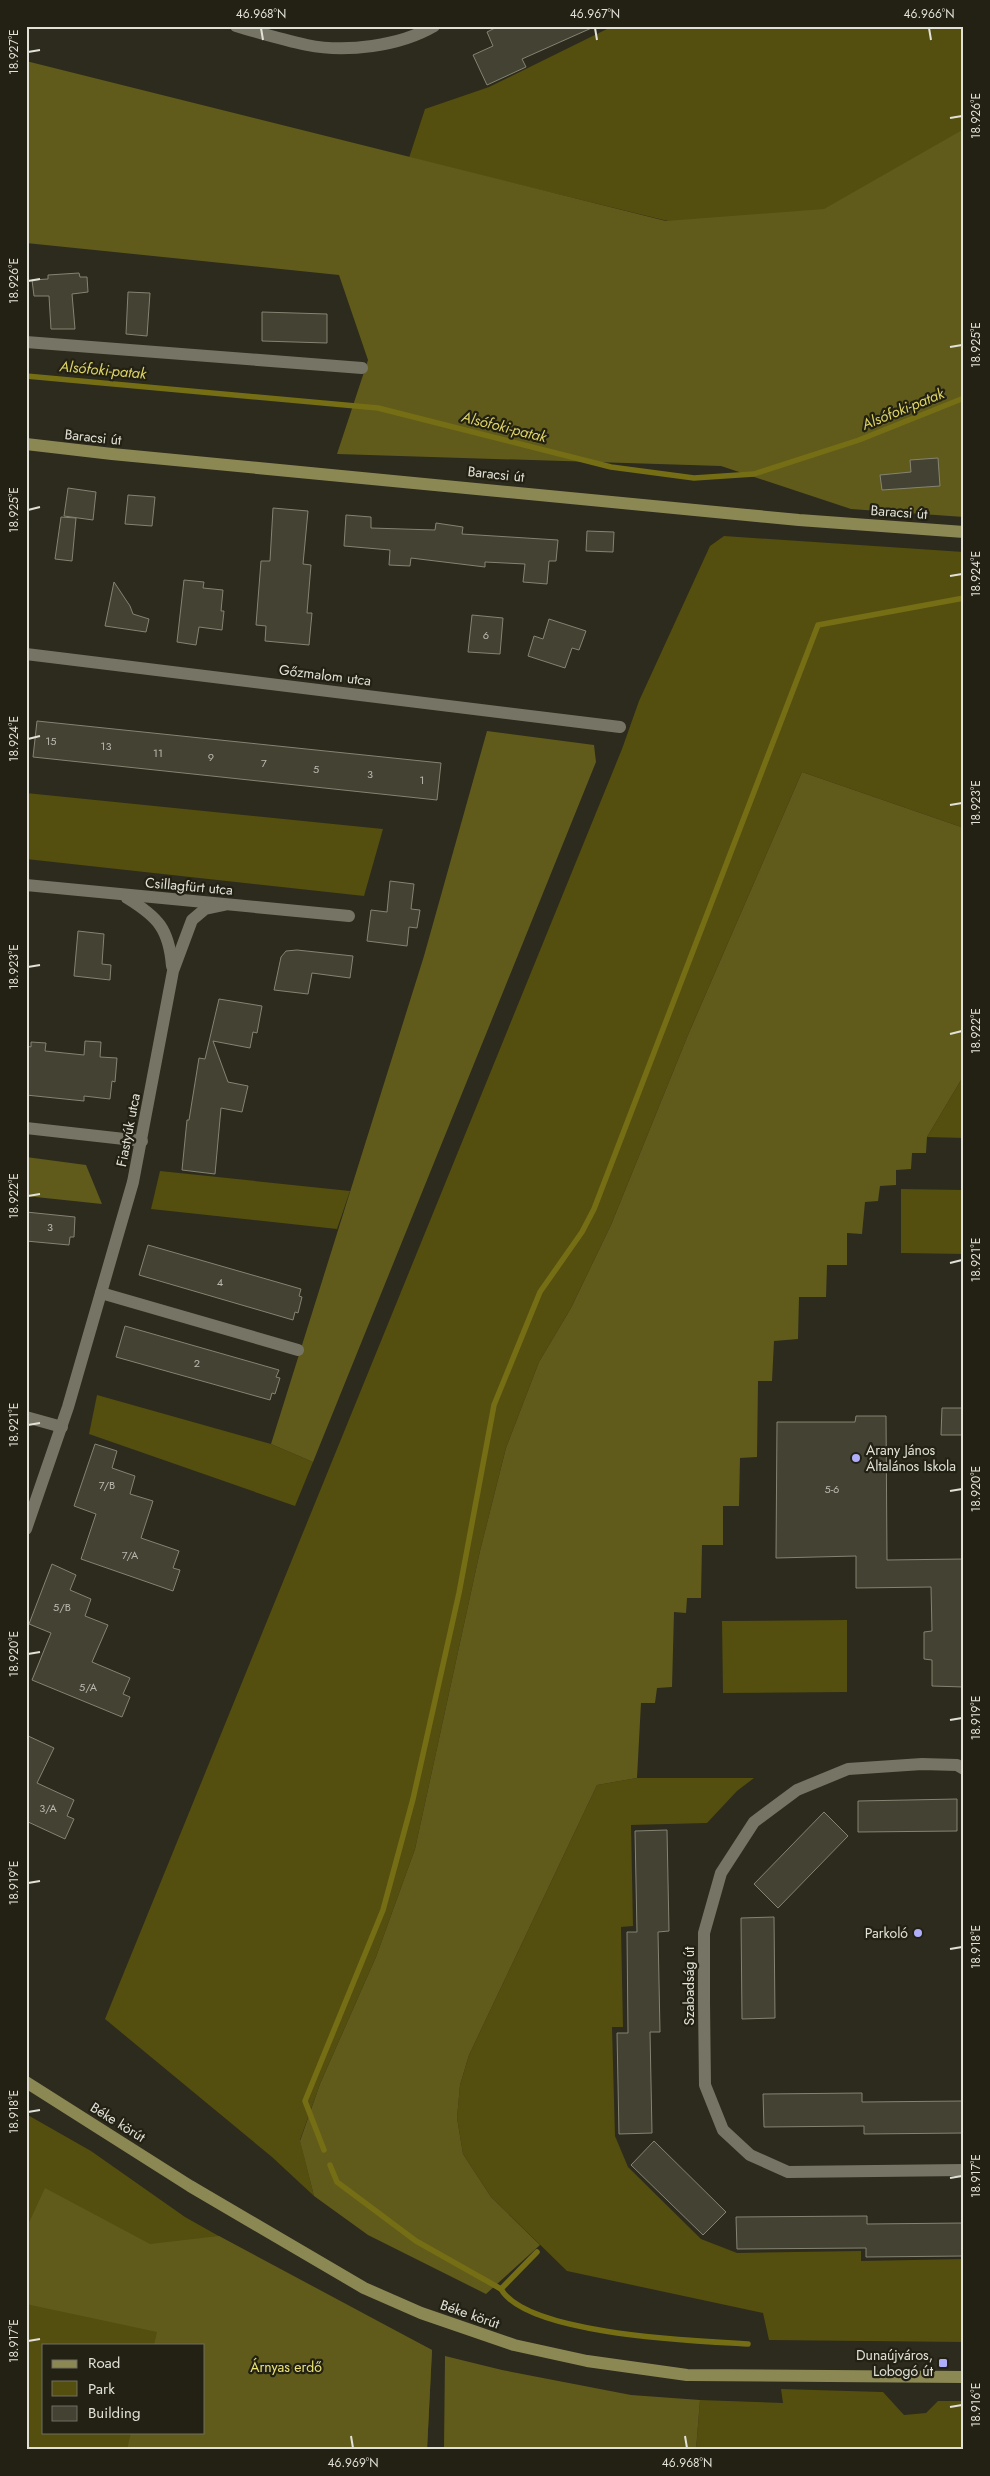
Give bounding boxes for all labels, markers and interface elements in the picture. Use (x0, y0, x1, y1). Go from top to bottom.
text: 46.968°N (236, 5, 286, 23)
text: 46.967°N (570, 5, 620, 23)
text: 46.966°N (904, 5, 954, 23)
text: 18.927°E (5, 29, 23, 75)
text: 18.926°E (967, 93, 985, 139)
text: 18.926°E (5, 258, 23, 304)
text: 18.925°E (967, 322, 985, 368)
water label: Alsófoki-patak (58, 355, 148, 385)
water label: Alsófoki-patak (858, 382, 948, 436)
water label: Alsófoki-patak (458, 406, 549, 448)
street label: Baracsi út (64, 424, 123, 450)
street label: Baracsi út (467, 461, 526, 487)
text: 18.925°E (5, 487, 23, 533)
street label: Baracsi út (870, 500, 929, 524)
text: 18.924°E (967, 551, 985, 597)
house number: 6 (483, 627, 489, 643)
street label: Gőzmalom utca (278, 659, 372, 691)
text: 18.924°E (5, 716, 23, 762)
house number: 15 (45, 733, 57, 749)
house number: 13 (101, 738, 111, 754)
house number: 11 (153, 745, 163, 761)
house number: 9 (208, 749, 214, 765)
house number: 7 (261, 755, 267, 771)
house number: 5 (313, 761, 319, 777)
house number: 3 (367, 766, 373, 782)
house number: 1 (420, 772, 424, 788)
text: 18.923°E (967, 780, 985, 826)
street label: Csillagfürt utca (144, 872, 234, 900)
text: 18.923°E (5, 944, 23, 990)
text: 18.922°E (967, 1008, 985, 1054)
street label: Fiastyúk utca (111, 1092, 145, 1168)
text: 18.922°E (5, 1173, 23, 1219)
house number: 3 (47, 1219, 53, 1235)
text: 18.921°E (967, 1238, 985, 1282)
house number: 4 (217, 1274, 224, 1290)
house number: 2 (194, 1355, 200, 1371)
text: 18.921°E (5, 1403, 23, 1447)
place label: Arany János Általános Iskola (866, 1440, 956, 1476)
marker: Arany János Általános Iskola (850, 1452, 862, 1464)
text: 18.920°E (967, 1466, 985, 1512)
house number: 7/B (99, 1477, 115, 1493)
house number: 5-6 (825, 1481, 839, 1497)
house number: 7/A (122, 1547, 139, 1563)
house number: 5/B (53, 1599, 71, 1615)
text: 18.920°E (5, 1631, 23, 1677)
house number: 5/A (79, 1679, 98, 1695)
text: 18.919°E (967, 1696, 985, 1740)
house number: 3/A (39, 1800, 58, 1816)
text: 18.919°E (5, 1861, 23, 1905)
place label: Parkoló (865, 1923, 908, 1943)
text: 18.918°E (967, 1925, 985, 1969)
marker: Parkoló (912, 1927, 924, 1939)
street label: Szabadság út (679, 1946, 699, 2025)
text: 18.918°E (5, 2090, 23, 2134)
street label: Béke körút (87, 2097, 150, 2147)
text: 18.917°E (967, 2154, 985, 2198)
street label: Béke körút (438, 2295, 503, 2334)
text: 18.917°E (5, 2319, 23, 2363)
legend (42, 2344, 205, 2434)
place label: Dunaújváros, Lobogó út (856, 2345, 934, 2381)
text: Road (88, 2352, 120, 2374)
park label: Árnyas erdő (250, 2357, 322, 2377)
marker: Dunaújváros, Lobogó út (937, 2357, 949, 2369)
text: Park (88, 2378, 115, 2400)
text: 18.916°E (967, 2383, 985, 2427)
text: Building (88, 2402, 140, 2424)
text: 46.969°N (328, 2454, 378, 2472)
text: 46.968°N (662, 2454, 712, 2472)

